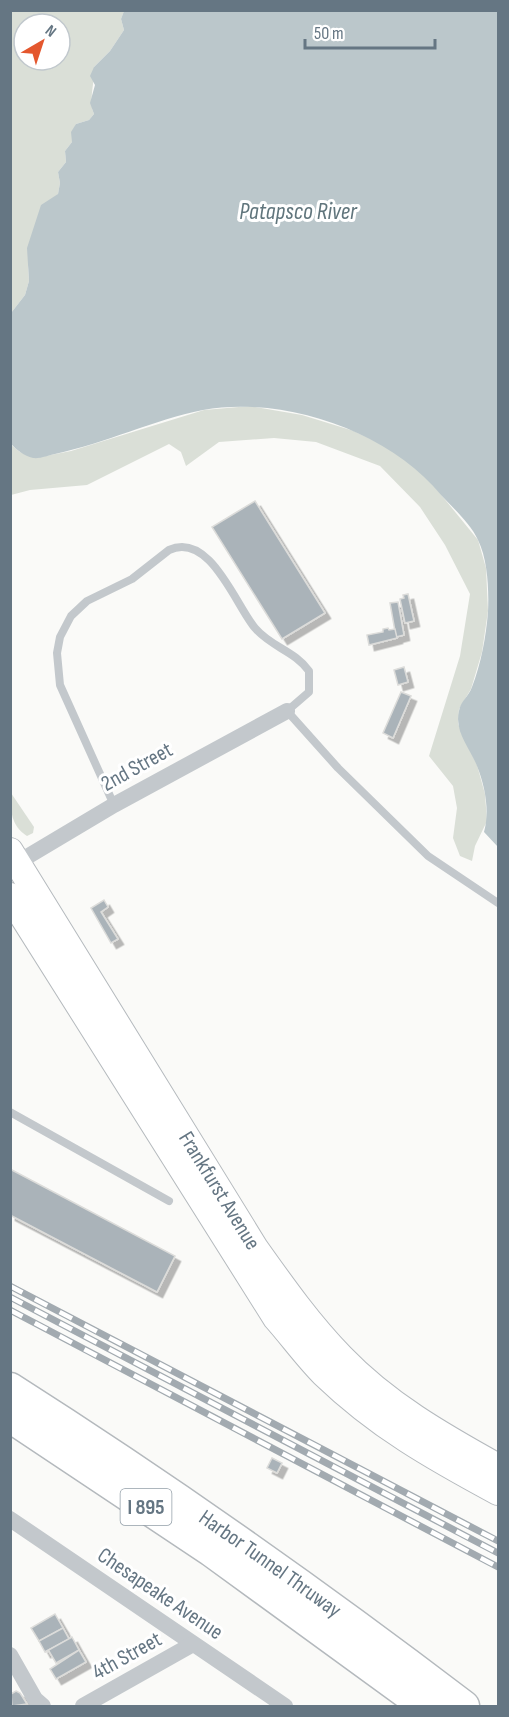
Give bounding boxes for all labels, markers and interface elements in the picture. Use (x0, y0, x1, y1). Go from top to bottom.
north arrow (12, 12, 72, 72)
scale bar (305, 12, 436, 50)
text: N (41, 21, 60, 42)
text: 50 m (314, 23, 344, 44)
water label: Patapsco River (239, 197, 358, 226)
street label: 2nd Street (97, 736, 178, 798)
street label: Frankfurst Avenue (173, 1126, 266, 1255)
road number: I 895 (120, 1489, 172, 1525)
street label: Harbor Tunnel Thruway (194, 1504, 347, 1624)
street label: Chesapeake Avenue (92, 1542, 228, 1646)
street label: 4th Street (88, 1626, 167, 1686)

